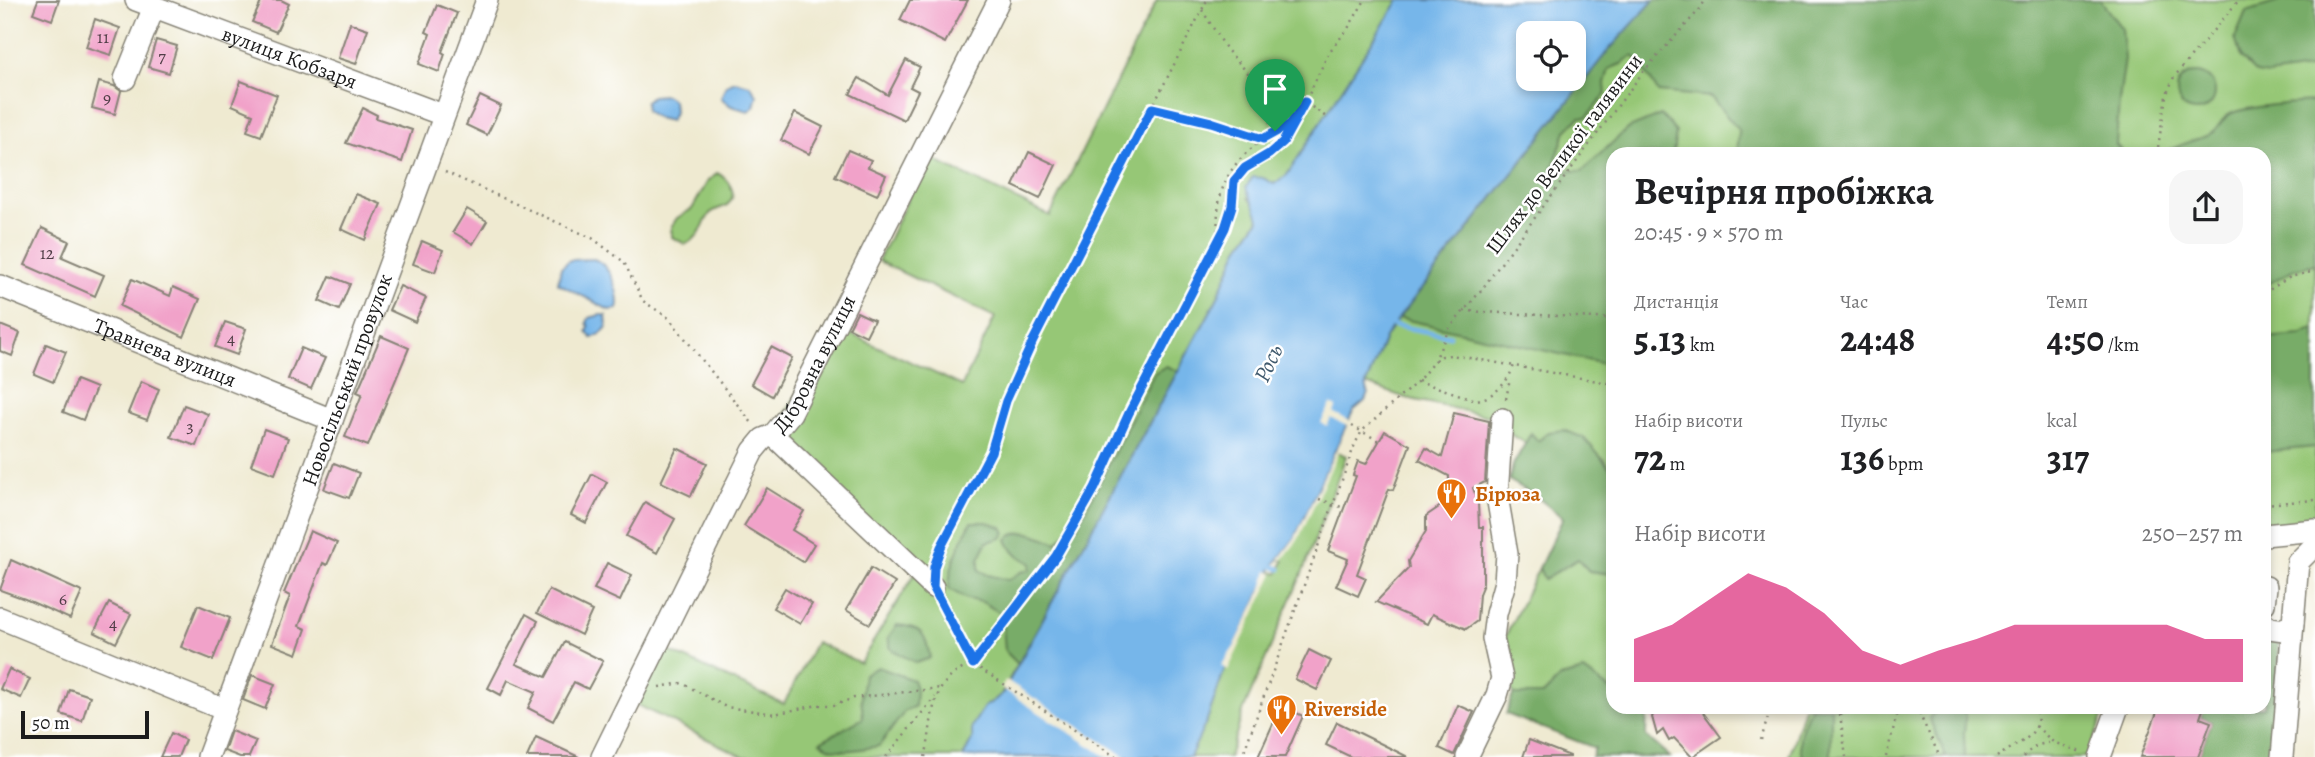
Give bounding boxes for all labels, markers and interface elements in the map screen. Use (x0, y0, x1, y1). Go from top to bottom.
street label: вулиця Кобзаря (218, 19, 361, 96)
map controls (1516, 21, 1586, 91)
button: locate (1516, 21, 1586, 91)
house number: 11 (97, 25, 109, 49)
house number: 7 (158, 44, 166, 68)
street label: Шлях до Великої галявини (1479, 48, 1649, 260)
pin (1245, 59, 1305, 131)
icon: arrive (1256, 70, 1294, 108)
house number: 9 (103, 86, 111, 110)
text: Вечірня пробіжка (1634, 165, 1934, 217)
button: share (2169, 170, 2243, 244)
text: 20:45 · 9 × 570 m (1634, 217, 1783, 248)
house number: 12 (40, 241, 55, 265)
street label: Новосільський провулок (295, 270, 399, 490)
text: Дистанція (1634, 289, 1719, 315)
text: Час (1840, 289, 1868, 315)
text: Темп (2047, 289, 2088, 315)
street label: Дібровна вулиця (766, 291, 862, 439)
street label: Травнева вулиця (90, 311, 240, 394)
text: 5.13 (1634, 315, 1686, 363)
text: 24:48 (1840, 315, 1915, 363)
text: 4:50 (2047, 315, 2104, 363)
house number: 4 (227, 326, 235, 350)
text: km (1686, 332, 1715, 358)
text: /km (2104, 332, 2139, 358)
water label: Рось (1246, 339, 1291, 387)
text: Набір висоти (1634, 408, 1743, 434)
text: Пульс (1840, 408, 1888, 434)
text: kcal (2047, 408, 2077, 434)
house number: 3 (186, 414, 194, 438)
text: 72 (1634, 434, 1666, 482)
text: 136 (1840, 434, 1884, 482)
text: 317 (2047, 434, 2089, 482)
text: m (1666, 451, 1685, 477)
text: bpm (1884, 451, 1924, 477)
restaurant icon: Бірюза (1435, 477, 1469, 521)
place label: Бірюза (1475, 480, 1541, 508)
text: Набір висоти (1634, 518, 1766, 549)
text: 250–257 m (2142, 518, 2243, 549)
house number: 6 (59, 587, 67, 611)
house number: 4 (109, 611, 117, 635)
restaurant icon: Riverside (1264, 692, 1298, 736)
place label: Riverside (1304, 695, 1387, 723)
scale bar (21, 708, 149, 740)
text: 50 m (32, 710, 70, 736)

